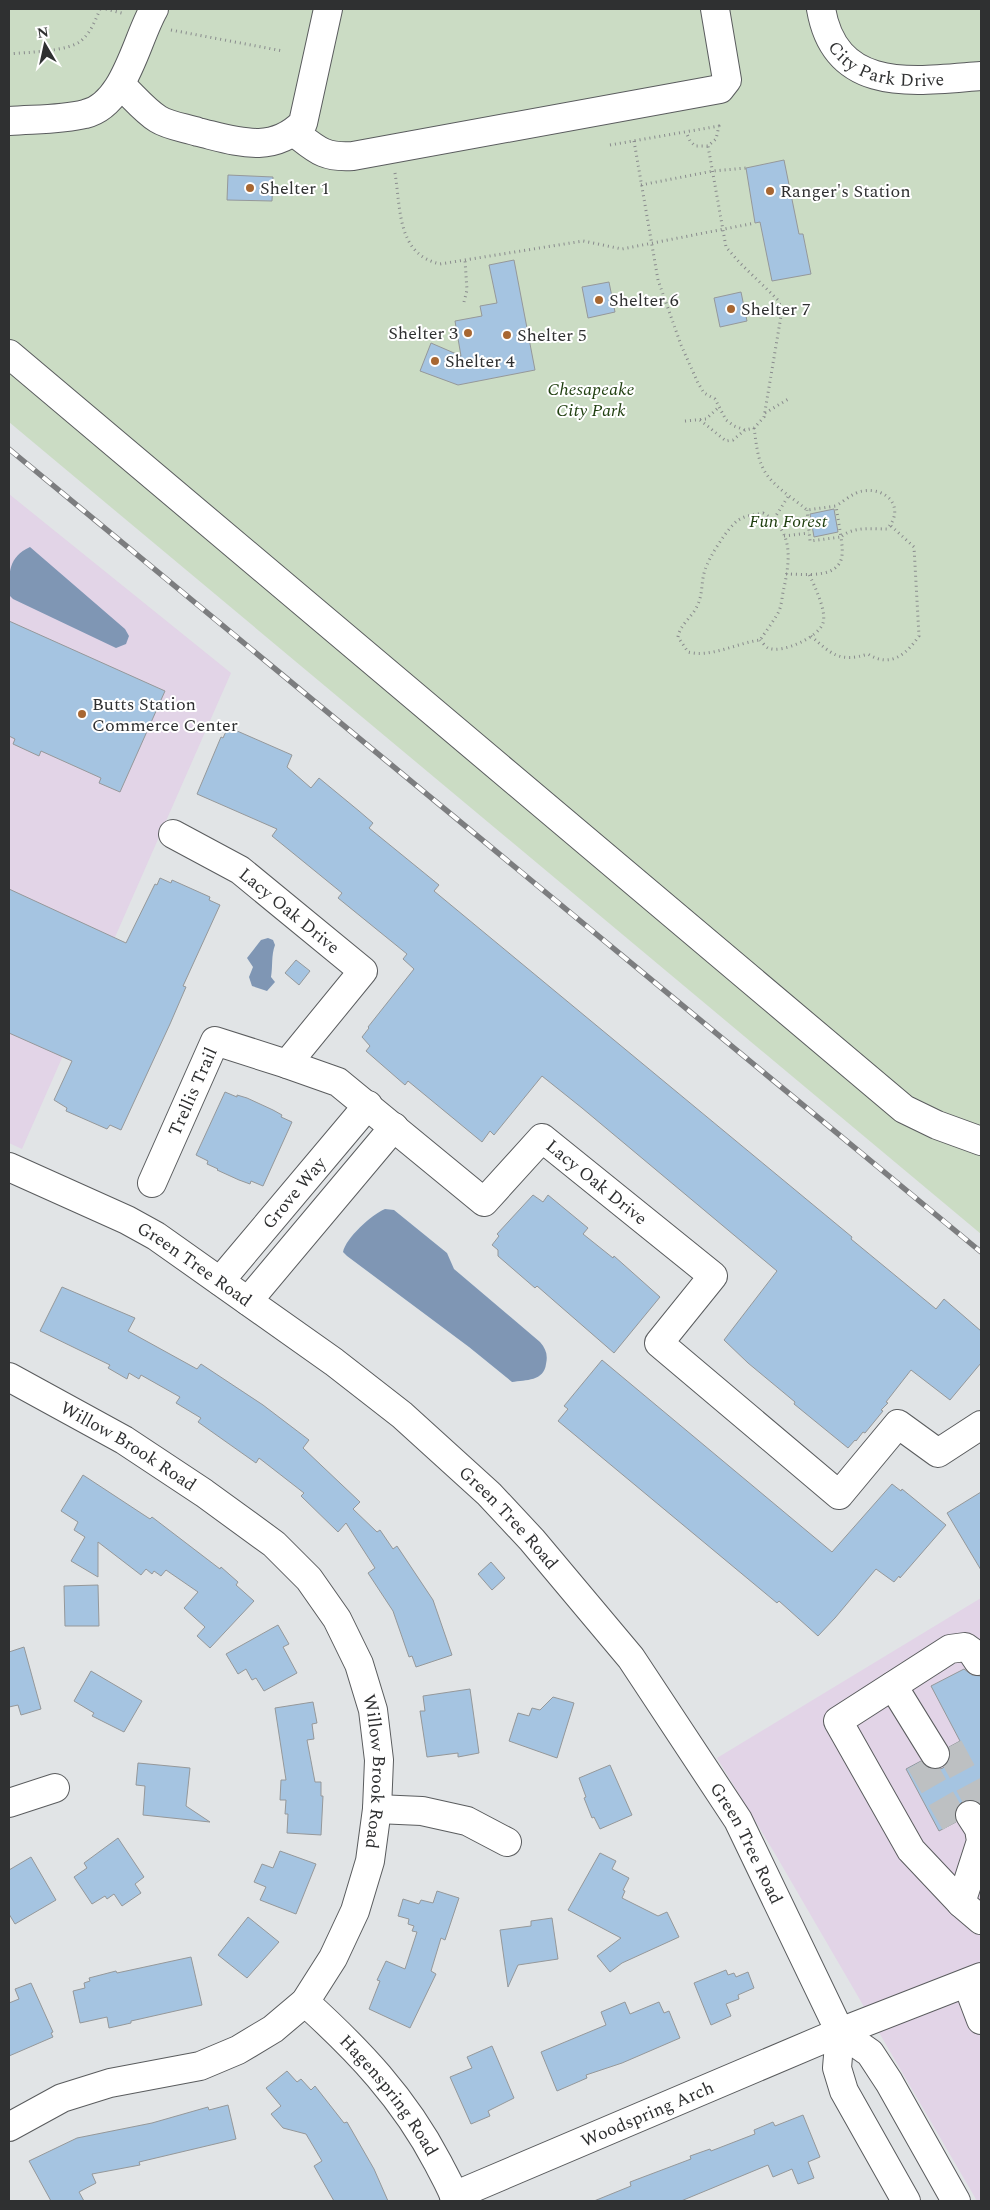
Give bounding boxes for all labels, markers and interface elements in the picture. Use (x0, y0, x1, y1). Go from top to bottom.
north arrow (20, 20, 70, 70)
text: N (36, 21, 50, 44)
street label: City Park Drive (821, 35, 945, 94)
place label: Shelter 1 (260, 175, 330, 202)
place label: Ranger's Station (780, 178, 911, 205)
marker: Shelter 1 (244, 182, 256, 194)
marker: Ranger's Station (764, 185, 776, 197)
place label: Shelter 6 (609, 287, 679, 314)
marker: Shelter 6 (593, 294, 605, 306)
place label: Shelter 7 (741, 296, 811, 323)
marker: Shelter 7 (725, 303, 737, 315)
place label: Shelter 3 (388, 320, 458, 347)
place label: Shelter 5 (517, 322, 587, 349)
marker: Shelter 3 (462, 327, 474, 339)
marker: Shelter 5 (501, 329, 513, 341)
place label: Shelter 4 (445, 348, 515, 375)
marker: Shelter 4 (429, 355, 441, 367)
park label: Chesapeake City Park (547, 376, 635, 424)
park label: Fun Forest (749, 508, 827, 535)
place label: Butts Station Commerce Center (92, 691, 238, 739)
marker: Butts Station Commerce Center (76, 708, 88, 720)
street label: Lacy Oak Drive (233, 861, 346, 960)
street label: Trellis Trail (161, 1043, 224, 1140)
street label: Lacy Oak Drive (540, 1133, 653, 1232)
street label: Grove Way (256, 1150, 333, 1235)
street label: Green Tree Road (132, 1215, 258, 1313)
street label: Willow Brook Road (55, 1394, 202, 1498)
street label: Green Tree Road (453, 1459, 565, 1576)
street label: Willow Brook Road (355, 1691, 393, 1850)
street label: Green Tree Road (703, 1777, 790, 1909)
street label: Hagenspring Road (333, 2028, 445, 2161)
street label: Woodspring Arch (577, 2074, 718, 2154)

